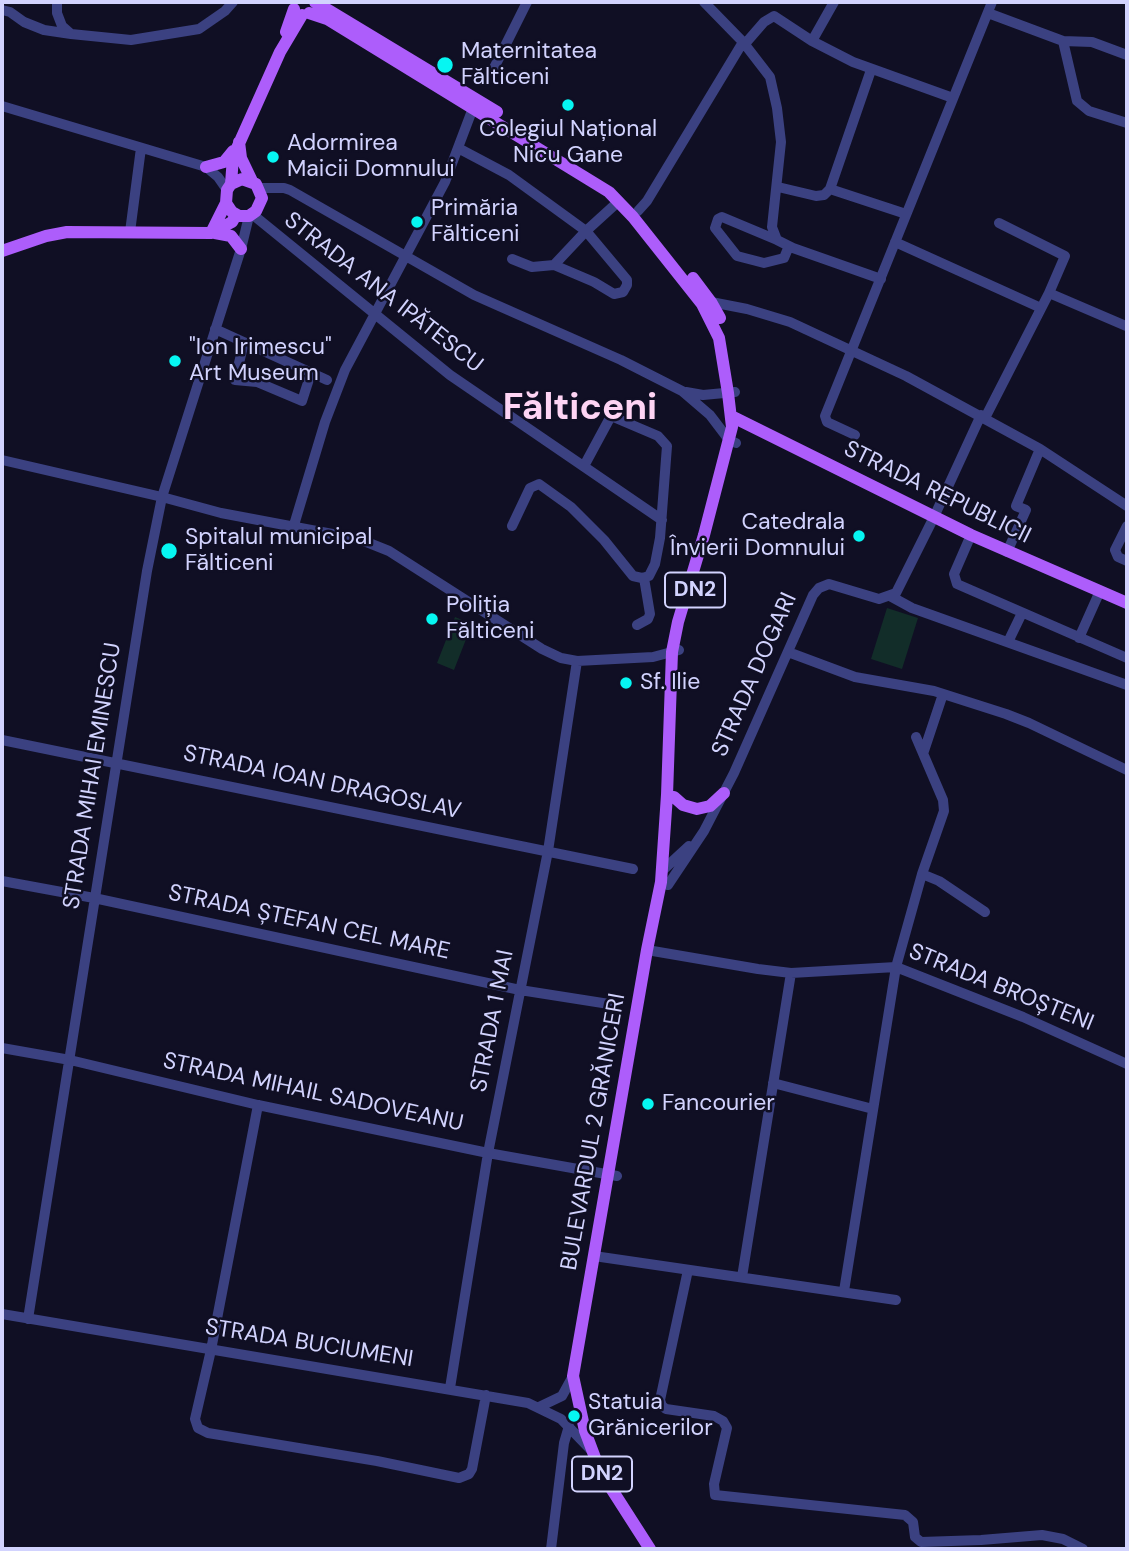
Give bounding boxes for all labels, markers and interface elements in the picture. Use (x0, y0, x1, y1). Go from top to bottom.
place label: Maternitatea Fălticeni (461, 38, 597, 92)
marker: Maternitatea Fălticeni (435, 55, 455, 75)
marker: Colegiul Național Nicu Gane (560, 97, 576, 113)
place label: Colegiul Național Nicu Gane (479, 116, 657, 170)
place label: Adormirea Maicii Domnului (287, 130, 455, 184)
marker: Adormirea Maicii Domnului (265, 149, 281, 165)
place label: Primăria Fălticeni (431, 195, 520, 249)
street label: STRADA ANA IPĂTESCU (278, 207, 488, 379)
marker: Primăria Fălticeni (409, 214, 425, 230)
place label: "Ion Irimescu" Art Museum (189, 334, 332, 388)
marker: "Ion Irimescu" Art Museum (167, 353, 183, 369)
district label: Fălticeni (503, 387, 657, 431)
street label: STRADA REPUBLICII (839, 436, 1035, 550)
place label: Catedrala Învierii Domnului (670, 509, 845, 563)
place label: Spitalul municipal Fălticeni (185, 524, 372, 578)
marker: Catedrala Învierii Domnului (851, 528, 867, 544)
marker: Spitalul municipal Fălticeni (159, 541, 179, 561)
road number: DN2 (665, 572, 725, 608)
street label: STRADA DOGARI (707, 589, 803, 761)
place label: Poliția Fălticeni (446, 592, 535, 646)
marker: Poliția Fălticeni (424, 611, 440, 627)
street label: STRADA MIHAI EMINESCU (58, 641, 128, 911)
place label: Sf. Ilie (640, 669, 700, 697)
marker: Sf. Ilie (618, 675, 634, 691)
street label: STRADA IOAN DRAGOSLAV (181, 740, 463, 826)
street label: STRADA ȘTEFAN CEL MARE (166, 880, 452, 966)
street label: STRADA BROȘTENI (905, 938, 1097, 1038)
street label: STRADA 1 MAI (466, 948, 520, 1094)
street label: BULEVARDUL 2 GRĂNICERI (556, 991, 632, 1273)
street label: STRADA MIHAIL SADOVEANU (160, 1048, 466, 1138)
place label: Fancourier (662, 1090, 775, 1118)
marker: Fancourier (640, 1096, 656, 1112)
street label: STRADA BUCIUMENI (203, 1314, 415, 1374)
place label: Statuia Grănicerilor (588, 1389, 713, 1443)
marker: Statuia Grănicerilor (566, 1408, 582, 1424)
road number: DN2 (572, 1456, 632, 1492)

